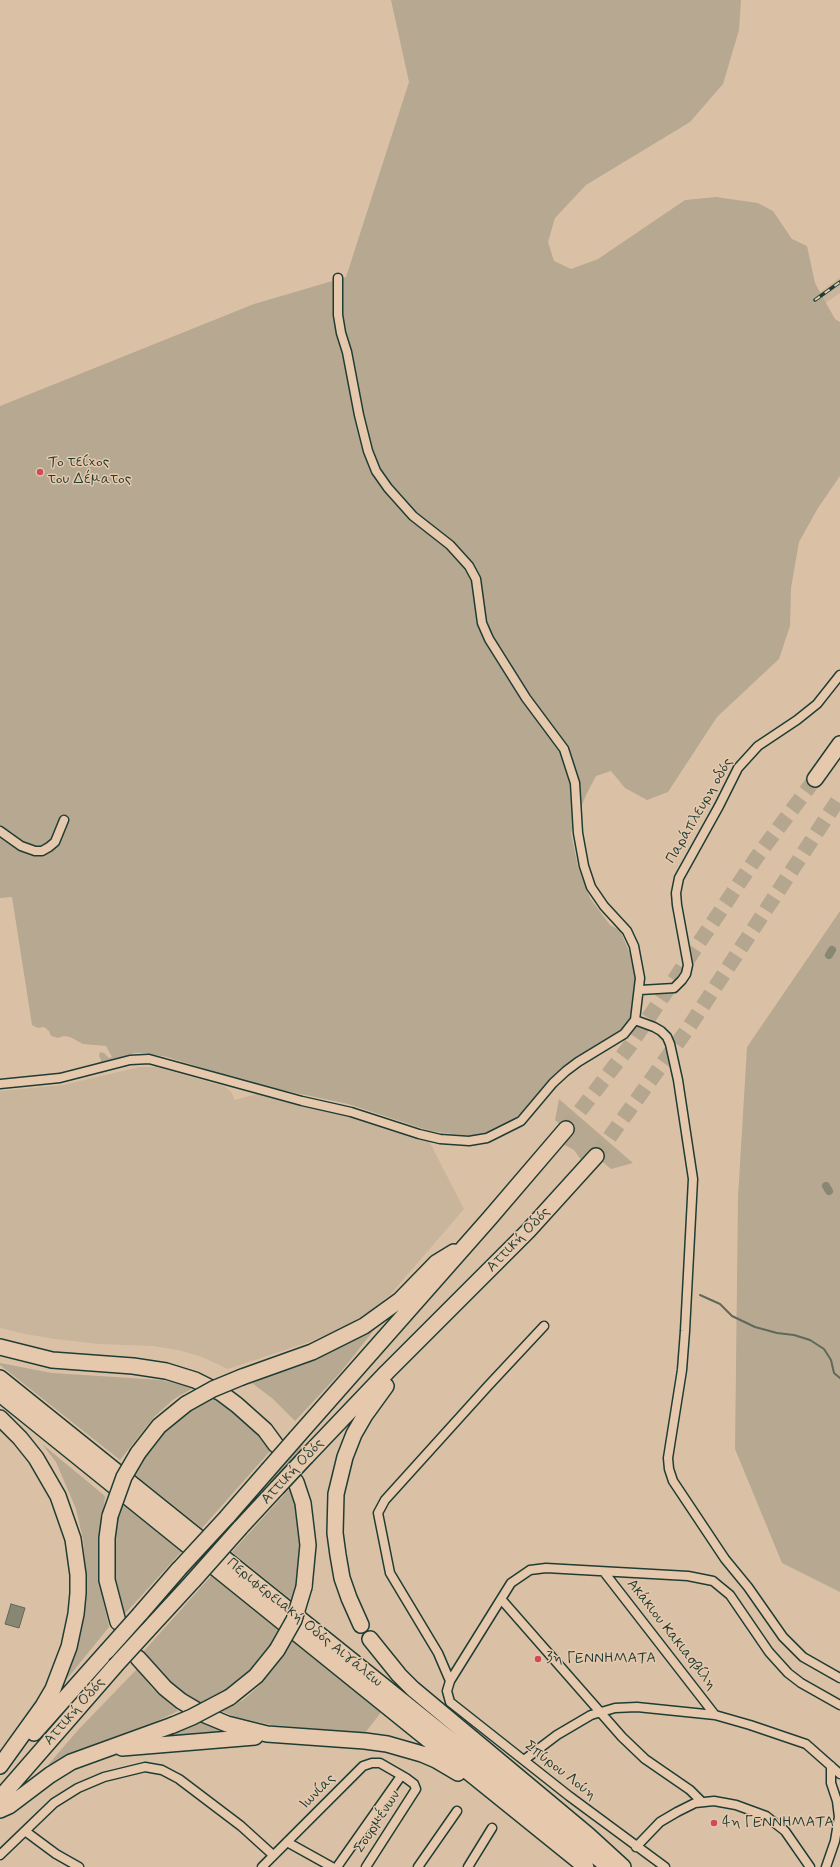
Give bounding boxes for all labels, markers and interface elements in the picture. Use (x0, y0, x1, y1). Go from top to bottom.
place label: Το τείχος του Δέματος (48, 454, 131, 489)
marker: Το τείχος του Δέματος (35, 467, 45, 477)
street label: Παράπλευρη οδός (663, 755, 737, 867)
street label: Αττική Οδός (483, 1204, 555, 1276)
street label: Αττική Οδός (258, 1435, 328, 1509)
street label: Περιφερειακή Οδός Αιγάλεω (223, 1555, 385, 1691)
street label: Ακάκιου Κακιασβίλη (622, 1576, 720, 1694)
place label: 3η ΓΕΝΝΗΜΑΤΑ (546, 1650, 656, 1668)
marker: 3η ΓΕΝΝΗΜΑΤΑ (533, 1654, 543, 1664)
street label: Αττική Οδός (41, 1674, 109, 1750)
street label: Σπύρου Λούη (521, 1737, 599, 1805)
street label: Ιωνίας (296, 1770, 340, 1814)
street label: Σουρμένων (351, 1787, 405, 1857)
place label: 4η ΓΕΝΝΗΜΑΤΑ (722, 1814, 834, 1832)
marker: 4η ΓΕΝΝΗΜΑΤΑ (709, 1818, 719, 1828)

